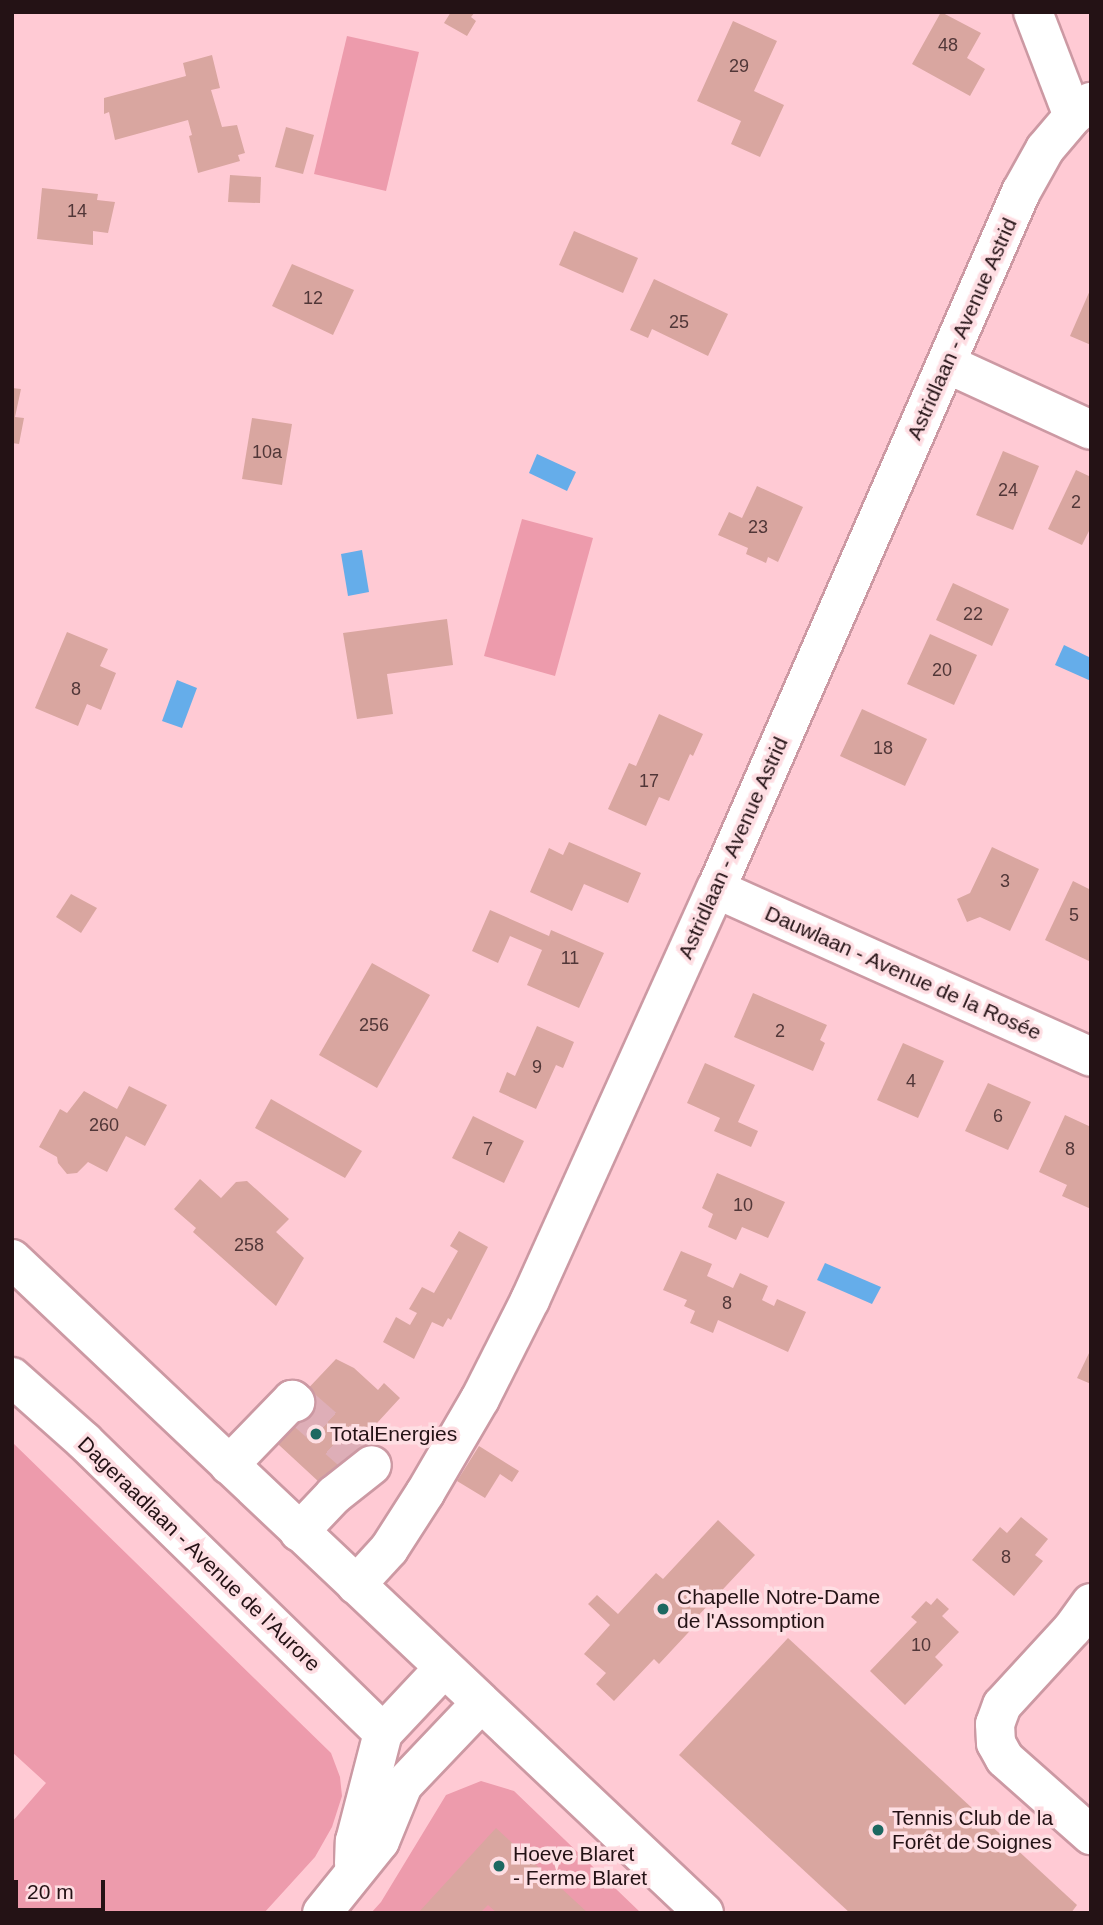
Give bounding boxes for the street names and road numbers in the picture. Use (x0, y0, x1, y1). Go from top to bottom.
street label: Astridlaan - Avenue Astrid (901, 213, 1023, 445)
street label: Astridlaan - Avenue Astrid (672, 732, 794, 964)
street label: Dauwlaan - Avenue de la Rosée (760, 900, 1046, 1046)
street label: Dageraadlaan - Avenue de l'Aurore (72, 1431, 326, 1677)

